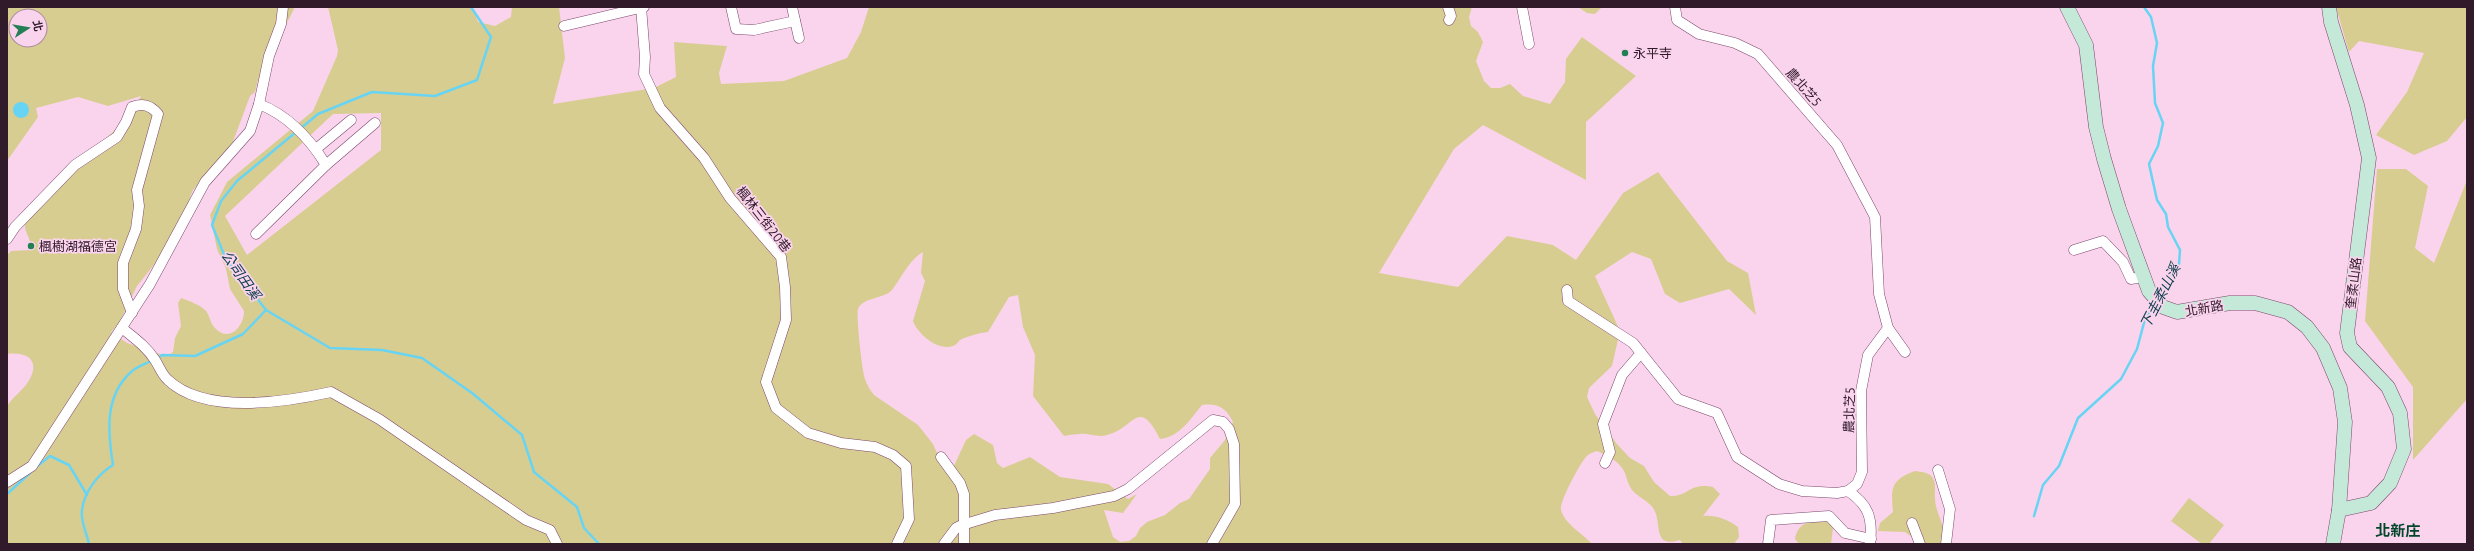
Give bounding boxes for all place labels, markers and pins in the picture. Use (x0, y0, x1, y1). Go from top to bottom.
place label: 永平寺 (1633, 45, 1672, 62)
marker: 永平寺 (1620, 48, 1630, 58)
place label: 楓樹湖福德宮 (39, 238, 117, 255)
marker: 楓樹湖福德宮 (26, 241, 36, 251)

